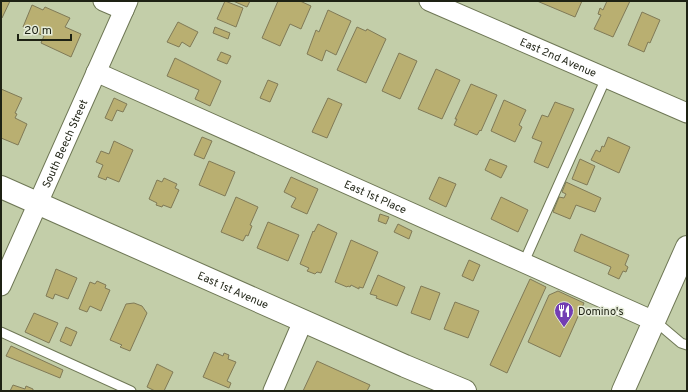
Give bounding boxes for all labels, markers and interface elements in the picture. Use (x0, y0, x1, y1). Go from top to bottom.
scale bar (18, 16, 71, 42)
text: 20 m (24, 23, 52, 39)
street label: East 2nd Avenue (517, 35, 599, 81)
street label: South Beech Street (40, 97, 91, 190)
street label: East 1st Place (342, 178, 409, 218)
street label: East 1st Avenue (195, 269, 271, 313)
restaurant icon: Domino's (553, 300, 575, 328)
place label: Domino's (578, 305, 624, 319)

